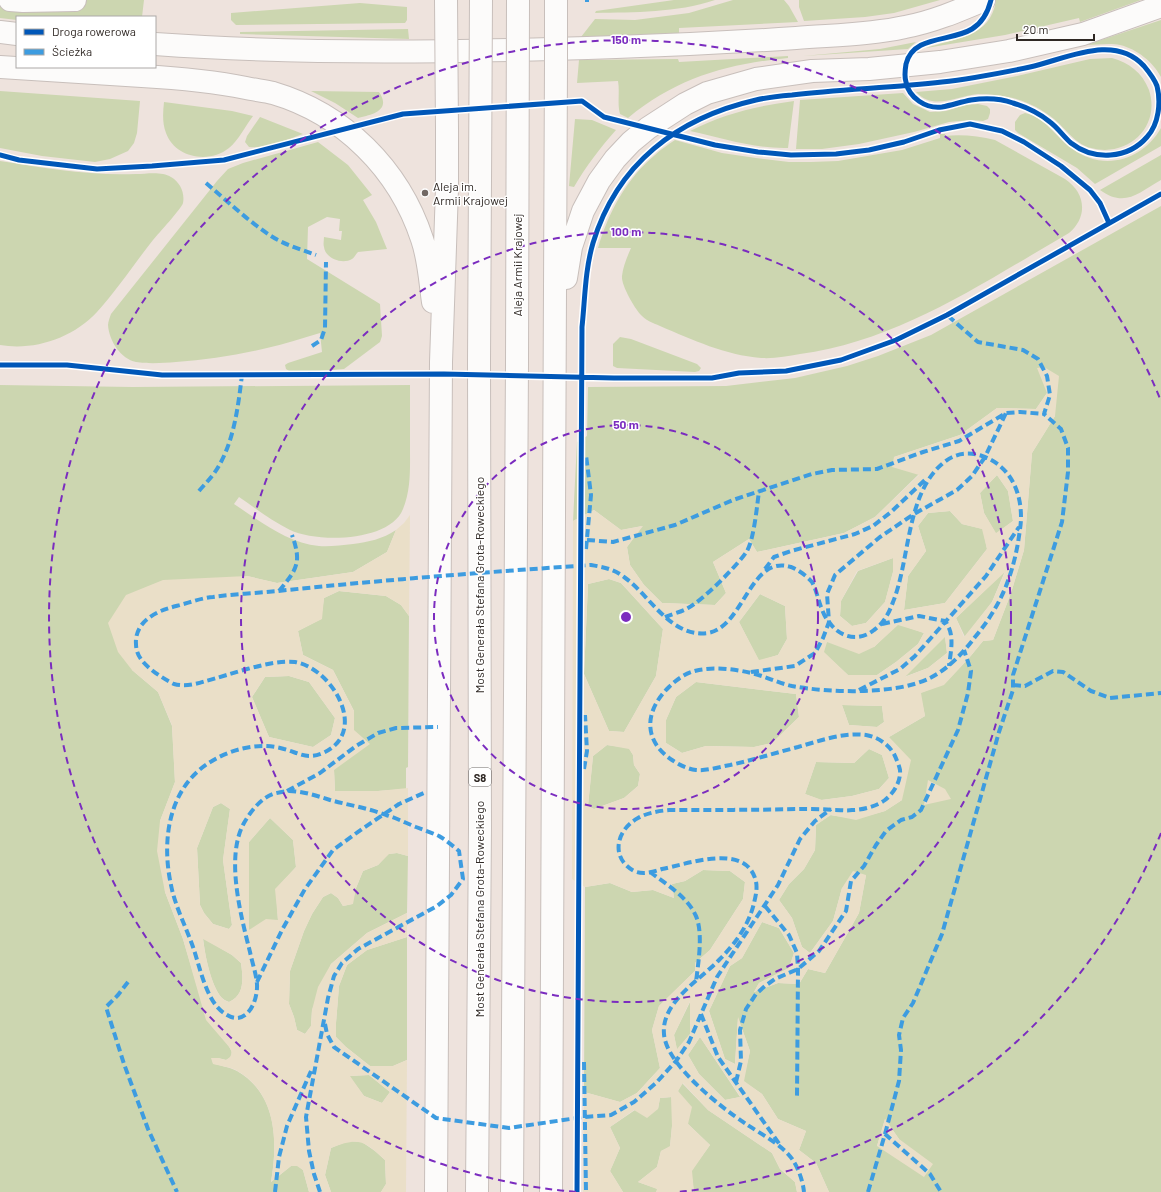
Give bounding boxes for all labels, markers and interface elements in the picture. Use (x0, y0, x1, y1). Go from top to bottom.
legend (16, 16, 156, 68)
scale bar (1017, 16, 1094, 42)
text: 20 m (1023, 22, 1049, 36)
text: Droga rowerowa (52, 24, 136, 38)
text: 150 m (611, 32, 641, 46)
text: Ścieżka (52, 44, 92, 58)
place label: Aleja im. Armii Krajowej (433, 179, 508, 207)
marker: Aleja im. Armii Krajowej (420, 188, 430, 198)
street label: Aleja Armii Krajowej (510, 214, 524, 316)
text: 100 m (611, 224, 641, 238)
text: 50 m (613, 417, 639, 431)
street label: Most Generała Stefana Grota-Roweckiego (472, 477, 486, 693)
centre of rings (619, 610, 633, 624)
road number: S8 (469, 768, 491, 786)
street label: Most Generała Stefana Grota-Roweckiego (472, 801, 486, 1017)

